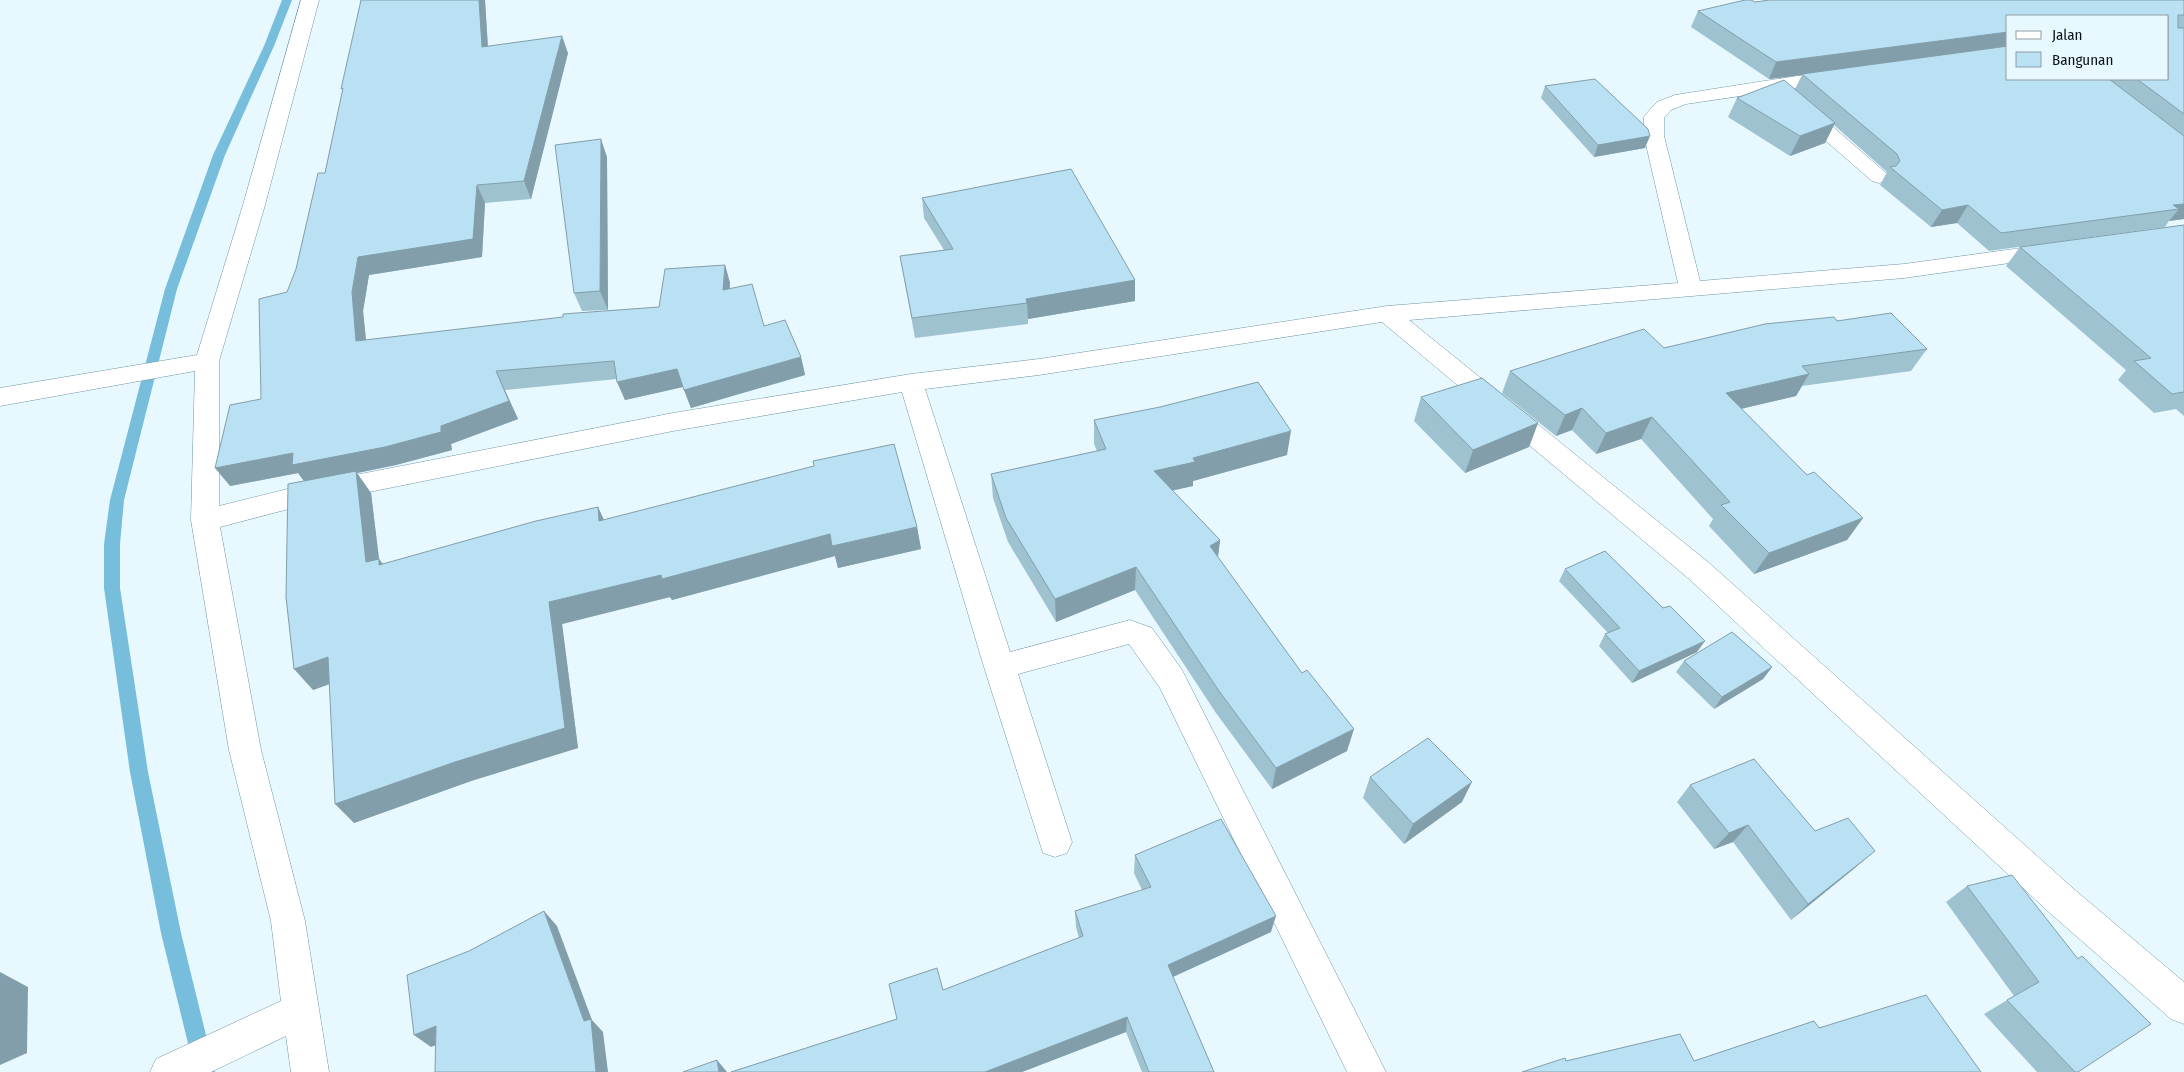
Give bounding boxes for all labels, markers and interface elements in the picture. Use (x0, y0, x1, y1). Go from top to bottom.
legend (2006, 15, 2169, 80)
text: Jalan (2052, 26, 2082, 44)
text: Bangunan (2052, 51, 2113, 69)

